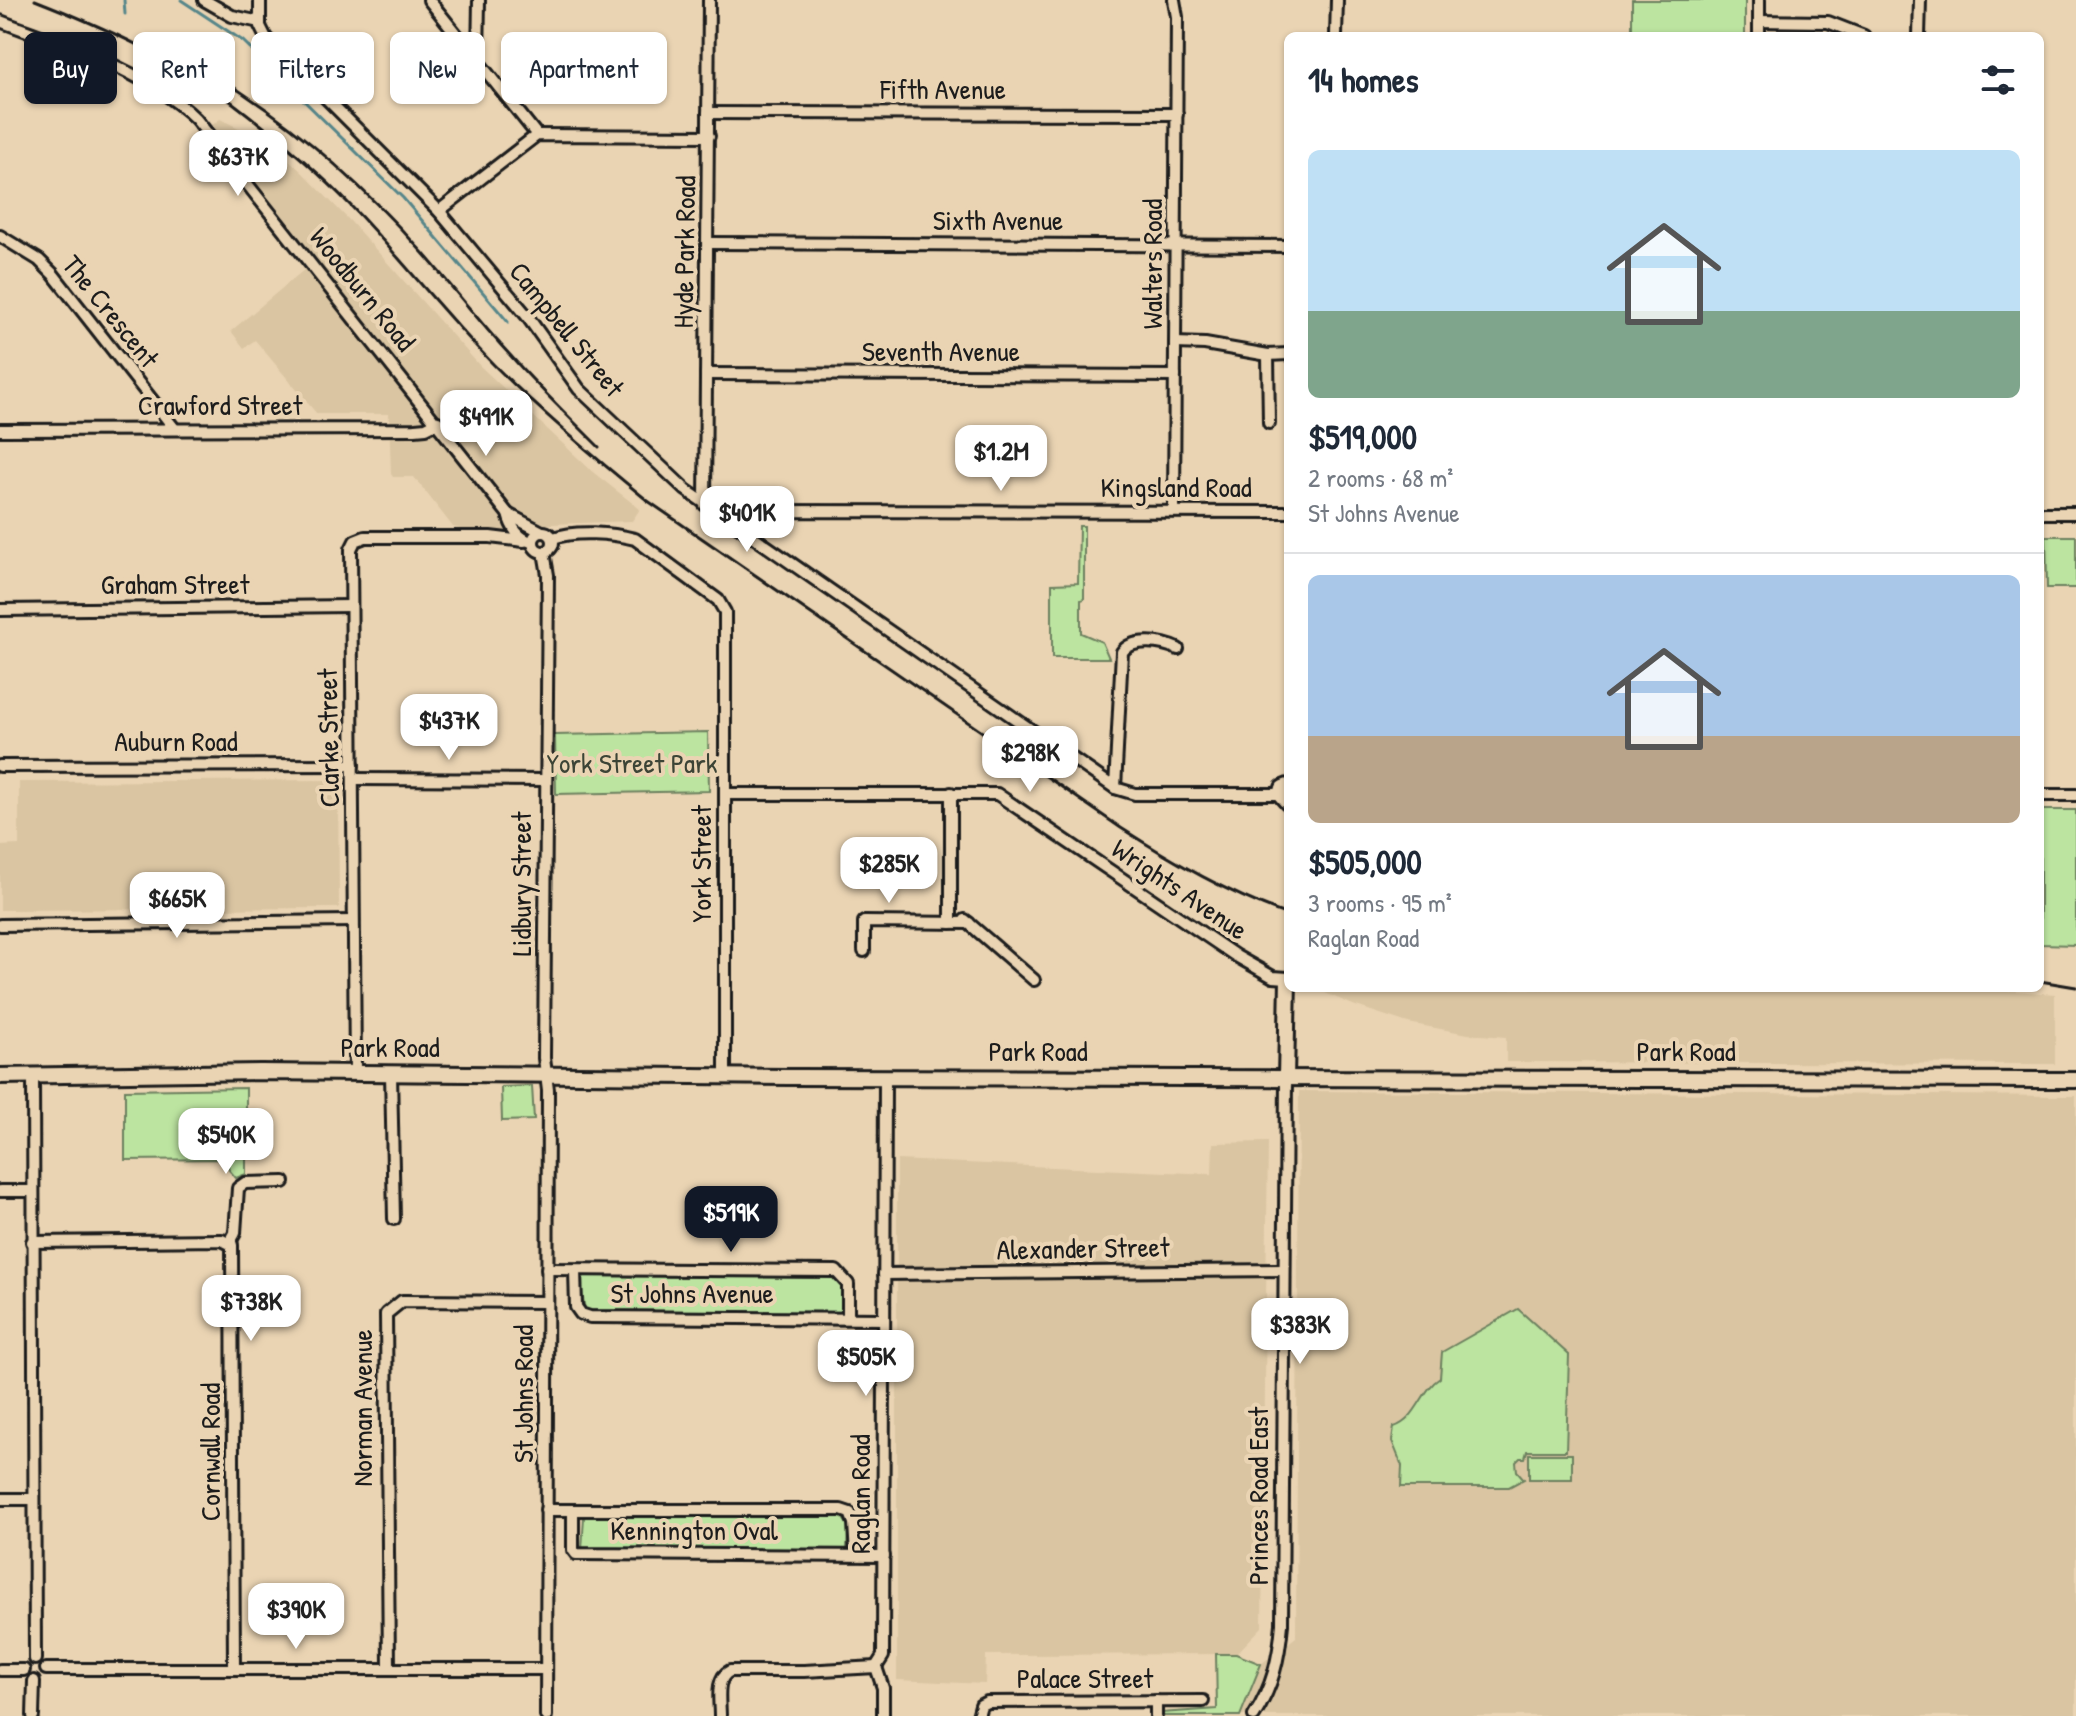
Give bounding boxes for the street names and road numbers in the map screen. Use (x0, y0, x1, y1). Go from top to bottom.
street label: Fifth Avenue (879, 70, 1006, 108)
street label: Hyde Park Road (664, 175, 704, 329)
street label: Walters Road (1133, 199, 1171, 329)
street label: Sixth Avenue (933, 201, 1063, 239)
street label: Woodburn Road (301, 219, 425, 359)
street label: The Crescent (54, 247, 168, 376)
street label: Campbell Street (501, 253, 634, 405)
street label: Seventh Avenue (862, 332, 1020, 370)
street label: Crawford Street (138, 386, 303, 424)
street label: Kingsland Road (1100, 468, 1252, 506)
street label: Graham Street (101, 565, 250, 603)
street label: Clarke Street (308, 668, 348, 808)
street label: Auburn Road (114, 722, 238, 760)
street label: York Street (682, 805, 720, 923)
street label: Lidbury Street (502, 811, 540, 956)
street label: Wrights Avenue (1105, 830, 1255, 948)
street label: Park Road (340, 1028, 440, 1066)
street label: Park Road (988, 1032, 1088, 1070)
street label: Park Road (1636, 1032, 1736, 1070)
street label: Alexander Street (996, 1227, 1170, 1269)
street label: St Johns Avenue (610, 1274, 774, 1312)
street label: St Johns Road (504, 1325, 542, 1463)
street label: Norman Avenue (343, 1329, 381, 1487)
street label: Cornwall Road (191, 1383, 229, 1521)
street label: Princes Road East (1239, 1406, 1277, 1585)
street label: Raglan Road (841, 1434, 879, 1554)
street label: Kennington Oval (610, 1511, 778, 1549)
street label: Palace Street (1017, 1659, 1154, 1697)

